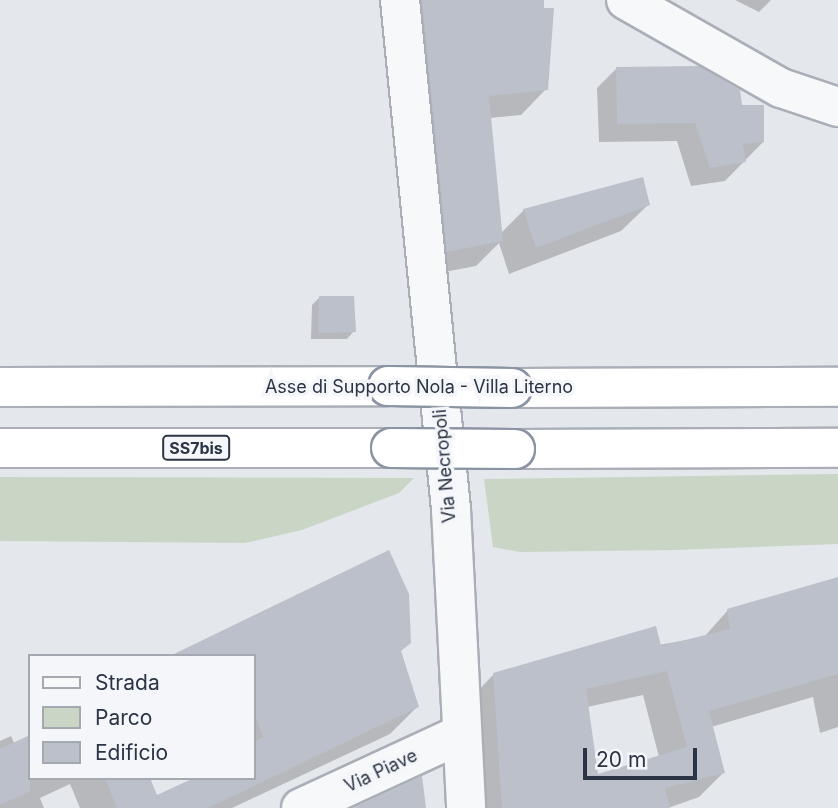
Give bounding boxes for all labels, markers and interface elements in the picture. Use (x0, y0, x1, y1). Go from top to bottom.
street label: Asse di Supporto Nola - Villa Literno (265, 376, 573, 398)
street label: Via Necropoli (429, 408, 461, 524)
road number: SS7bis (161, 436, 231, 461)
legend (28, 654, 256, 780)
text: Strada (95, 670, 160, 695)
text: Parco (95, 705, 152, 730)
scale bar (586, 734, 700, 778)
text: Edificio (95, 740, 168, 765)
street label: Via Piave (341, 745, 421, 797)
text: 20 m (596, 747, 646, 772)

